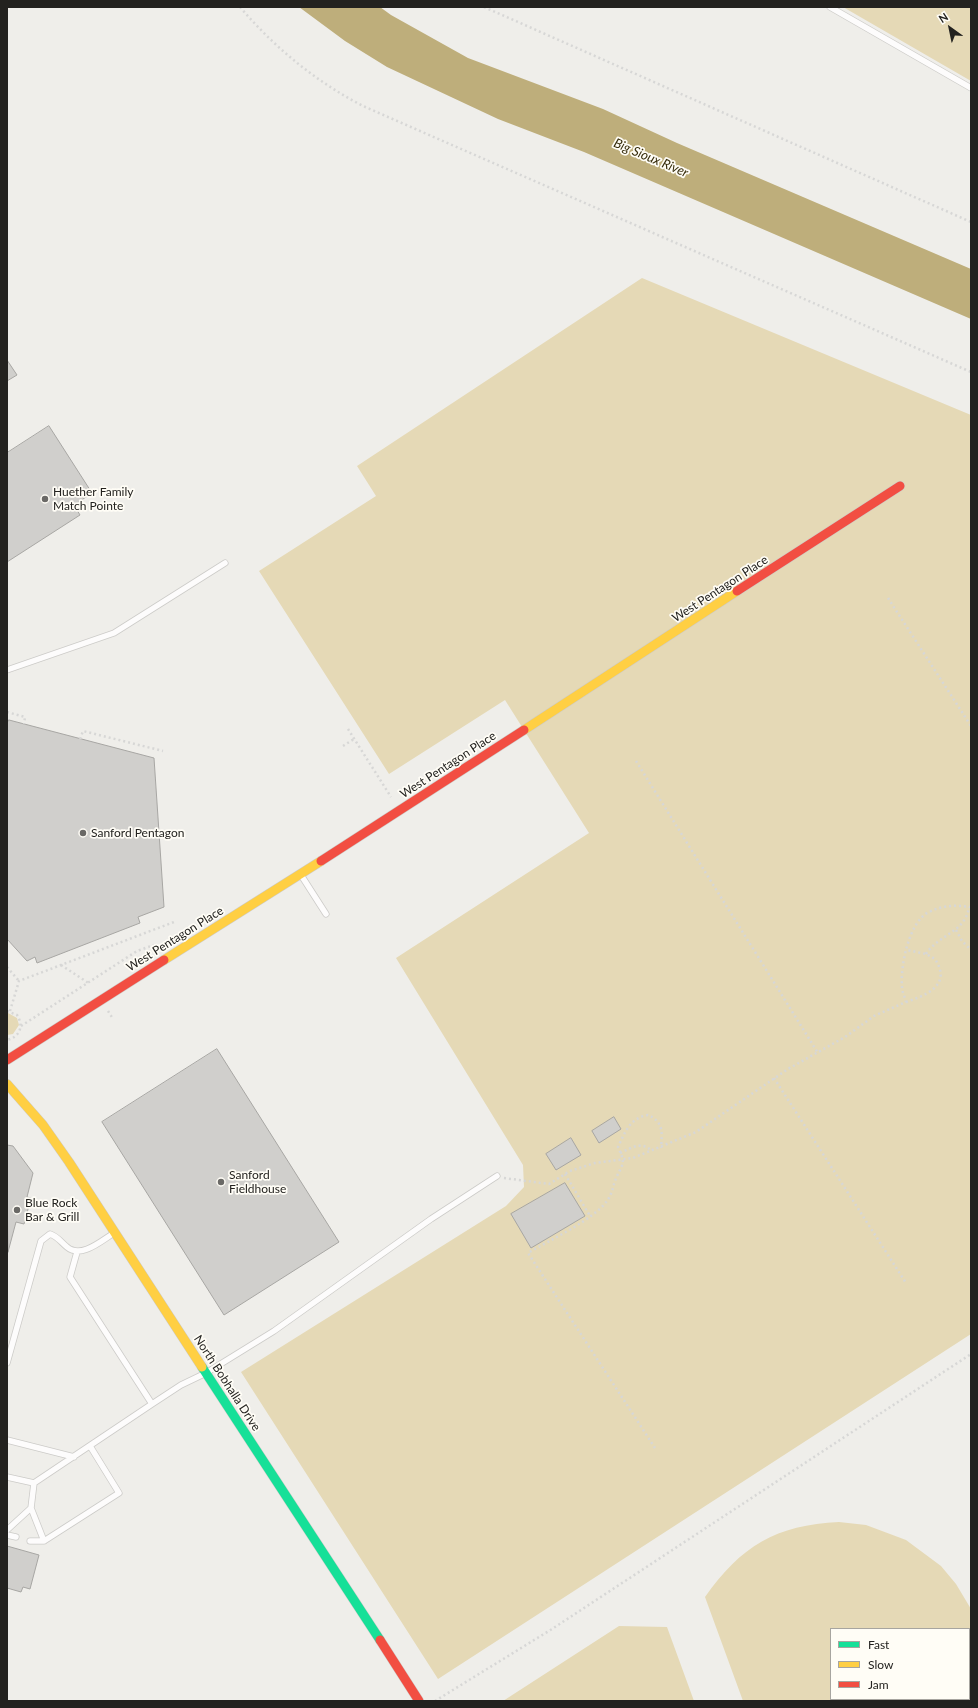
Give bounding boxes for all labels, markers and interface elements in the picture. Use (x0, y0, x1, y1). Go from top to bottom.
north arrow (930, 8, 970, 48)
text: N (936, 10, 950, 25)
water label: Big Sioux River (611, 135, 691, 181)
place label: Huether Family Match Pointe (53, 485, 133, 513)
marker: Huether Family Match Pointe (40, 494, 50, 504)
street label: West Pentagon Place (669, 553, 771, 625)
street label: West Pentagon Place (397, 729, 499, 801)
place label: Sanford Pentagon (91, 826, 184, 840)
marker: Sanford Pentagon (78, 828, 88, 838)
street label: West Pentagon Place (124, 903, 226, 975)
place label: Sanford Fieldhouse (229, 1168, 286, 1196)
marker: Sanford Fieldhouse (216, 1177, 226, 1187)
place label: Blue Rock Bar & Grill (25, 1196, 79, 1224)
marker: Blue Rock Bar & Grill (12, 1205, 22, 1215)
street label: North Bobhalla Drive (191, 1332, 263, 1434)
legend (830, 1628, 970, 1700)
text: Fast (868, 1637, 889, 1652)
text: Slow (868, 1657, 893, 1672)
text: Jam (868, 1677, 889, 1692)

